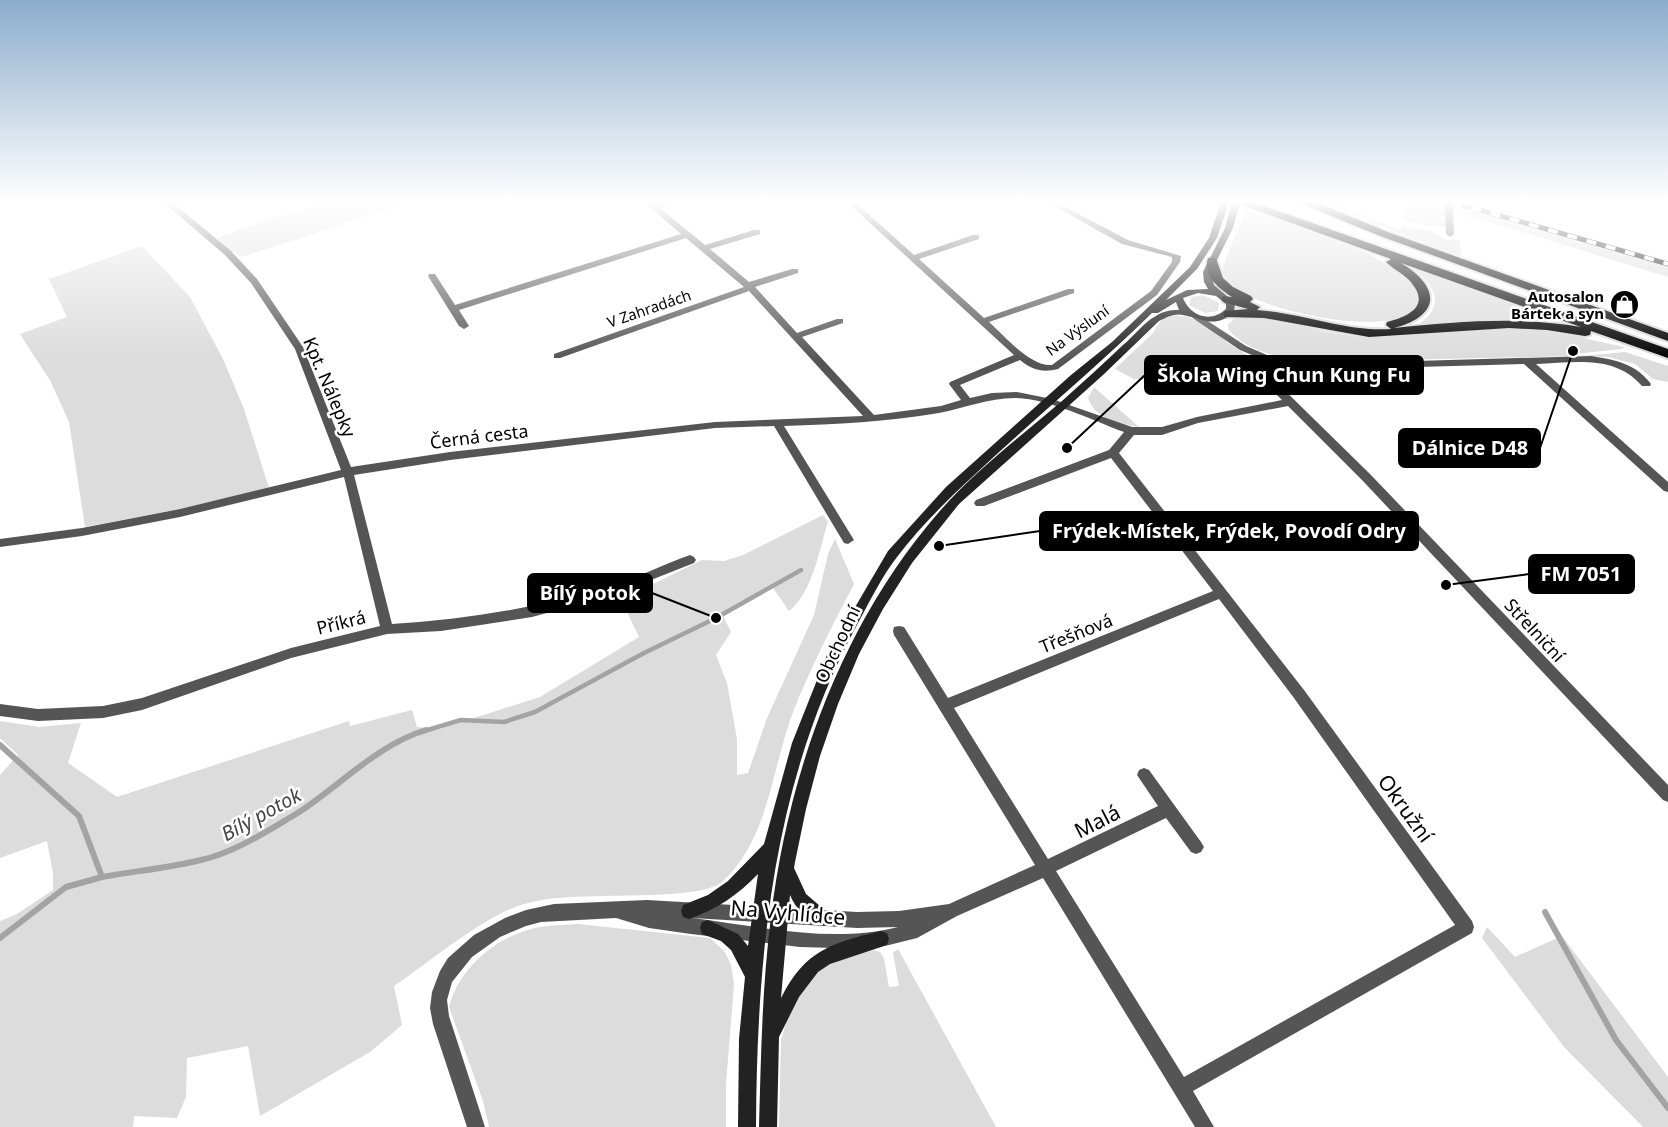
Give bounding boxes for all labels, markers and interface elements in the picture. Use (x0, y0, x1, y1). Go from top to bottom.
street label: V Zahradách (604, 284, 694, 332)
place label: Autosalon Bártek a syn (1511, 286, 1604, 323)
shop icon: Autosalon Bártek a syn (1609, 289, 1641, 321)
street label: Na Výsluní (1041, 300, 1114, 360)
street label: Kpt. Nálepky (298, 333, 362, 442)
callout: Škola Wing Chun Kung Fu (1145, 356, 1423, 394)
text: Škola Wing Chun Kung Fu (1157, 361, 1411, 388)
street label: Černá cesta (428, 418, 530, 454)
callout: Dálnice D48 (1399, 429, 1540, 467)
text: Dálnice D48 (1412, 434, 1528, 461)
callout: Frýdek-Místek, Frýdek, Povodí Odry (1040, 512, 1418, 550)
text: Frýdek-Místek, Frýdek, Povodí Odry (1052, 517, 1406, 544)
callout: FM 7051 (1529, 555, 1634, 593)
text: FM 7051 (1541, 560, 1621, 587)
callout: Bílý potok (528, 574, 652, 612)
text: Bílý potok (540, 579, 641, 606)
street label: Střelniční (1499, 593, 1571, 667)
street label: Obchodní (809, 601, 865, 687)
street label: Příkrá (314, 604, 368, 640)
street label: Třešňová (1036, 607, 1116, 659)
street label: Okružní (1372, 768, 1440, 848)
water label: Bílý potok (216, 780, 307, 847)
street label: Malá (1069, 798, 1125, 844)
street label: Na Vyhlídce (729, 893, 847, 931)

